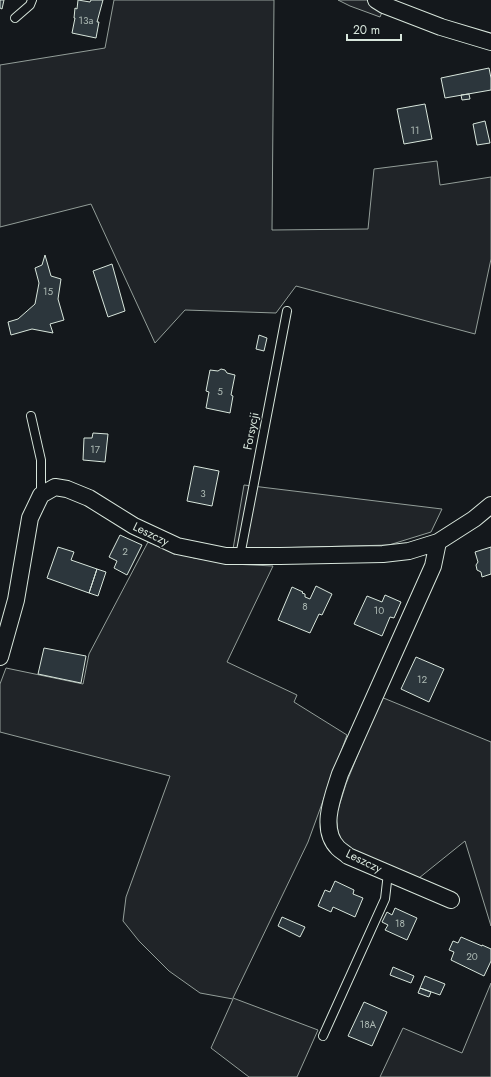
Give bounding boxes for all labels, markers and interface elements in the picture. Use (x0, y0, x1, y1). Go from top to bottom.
house number: 13a (79, 13, 94, 28)
scale bar (347, 16, 401, 42)
text: 20 m (353, 21, 380, 39)
house number: 11 (411, 123, 420, 138)
house number: 15 (43, 284, 53, 299)
house number: 5 (217, 384, 223, 399)
street label: Forsycji (239, 411, 263, 451)
house number: 17 (90, 442, 101, 457)
house number: 3 (200, 486, 206, 501)
street label: Leszczy (130, 517, 173, 551)
house number: 2 (122, 544, 128, 559)
house number: 8 (302, 599, 308, 614)
house number: 10 (374, 603, 384, 618)
house number: 12 (417, 672, 427, 687)
street label: Leszczy (343, 844, 386, 878)
house number: 18 (395, 916, 405, 931)
house number: 20 (466, 949, 478, 964)
house number: 18A (360, 1017, 377, 1032)

